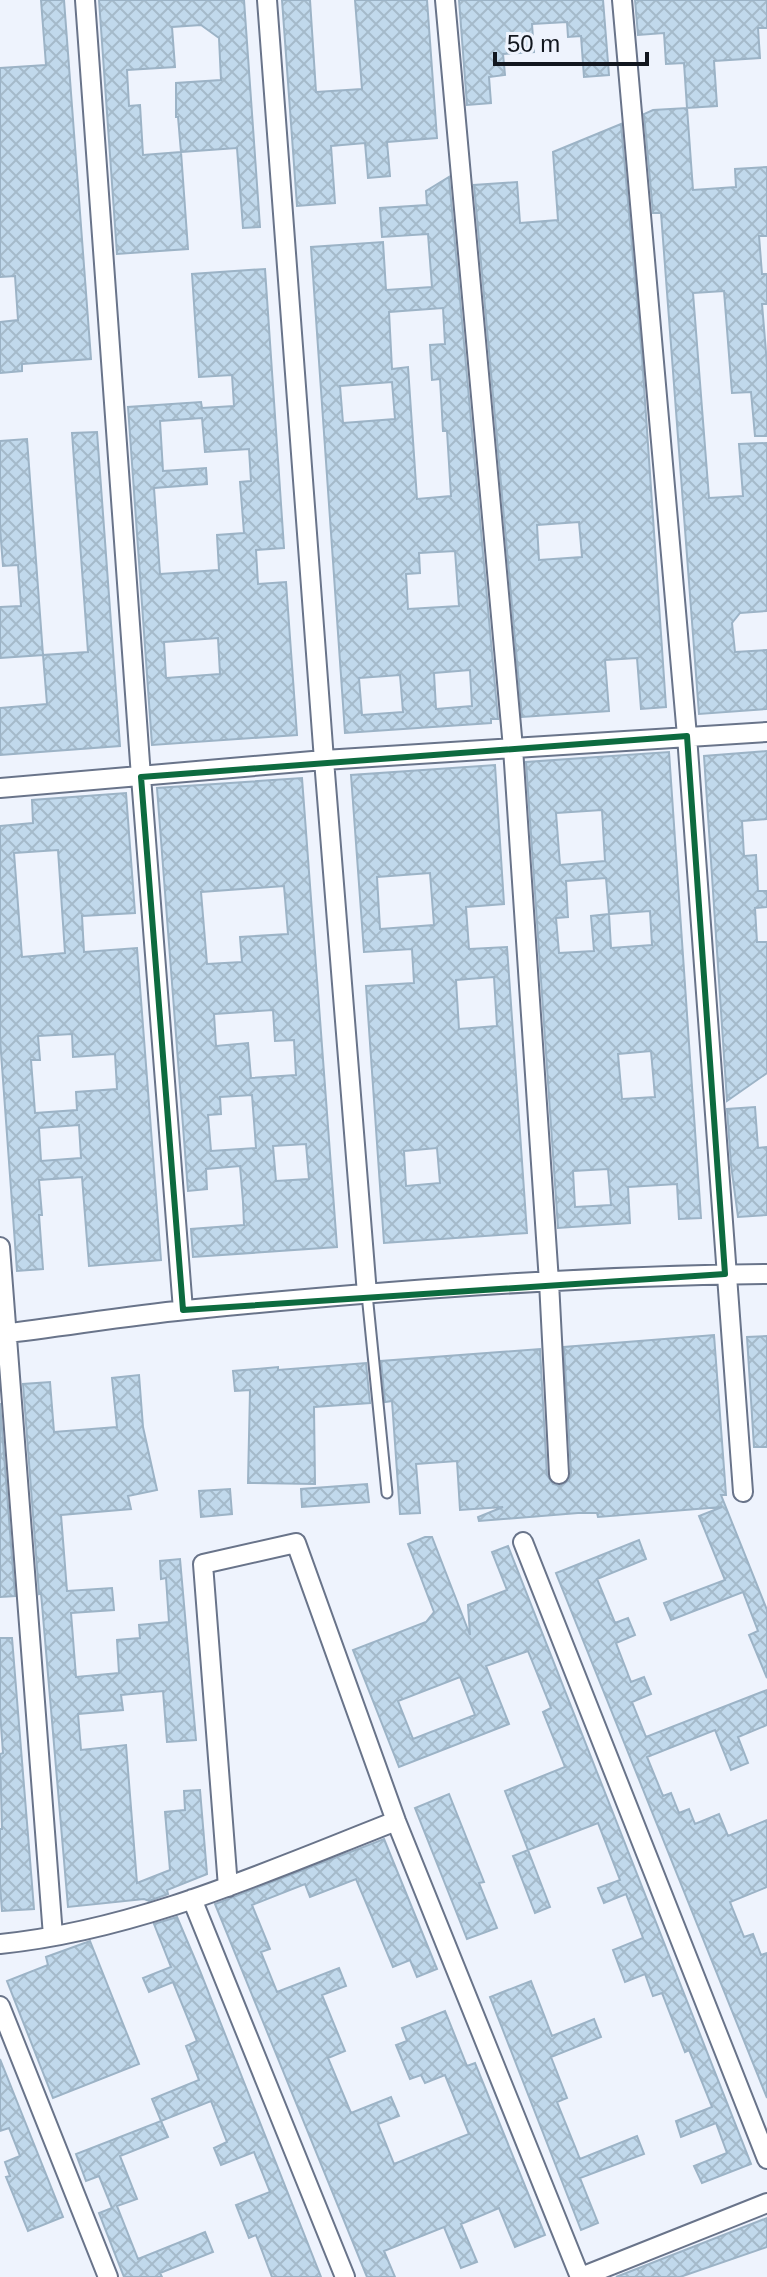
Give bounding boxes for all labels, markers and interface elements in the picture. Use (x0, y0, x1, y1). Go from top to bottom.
scale bar (495, 16, 647, 66)
text: 50 m (507, 30, 560, 57)

